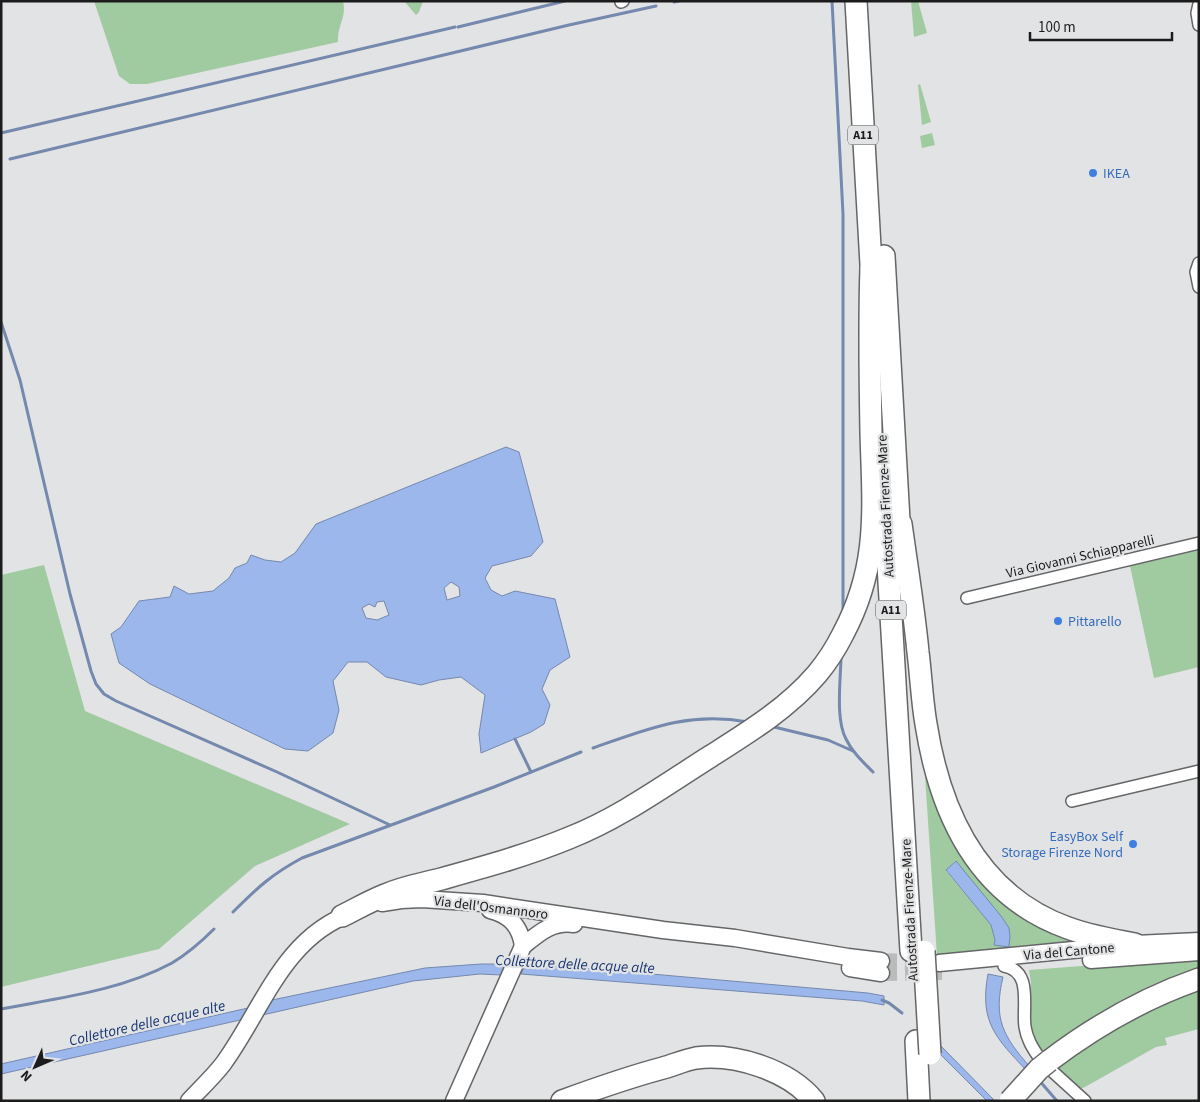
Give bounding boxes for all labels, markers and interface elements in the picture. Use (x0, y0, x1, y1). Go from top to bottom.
scale bar (1030, 10, 1172, 42)
text: 100 m (1038, 17, 1076, 38)
road number: A11 (848, 126, 878, 144)
place label: IKEA (1103, 164, 1130, 184)
marker: IKEA (1087, 167, 1099, 179)
street label: Autostrada Firenze-Mare (872, 434, 900, 578)
street label: Via Giovanni Schiapparelli (1004, 530, 1156, 584)
road number: A11 (876, 600, 906, 620)
place label: Pittarello (1068, 612, 1122, 632)
marker: Pittarello (1052, 615, 1064, 627)
place label: EasyBox Self Storage Firenze Nord (1001, 827, 1124, 863)
street label: Autostrada Firenze-Mare (896, 838, 924, 982)
marker: EasyBox Self Storage Firenze Nord (1127, 838, 1139, 850)
street label: Via dell'Osmannoro (433, 891, 549, 925)
street label: Via del Cantone (1023, 938, 1115, 966)
water label: Collettore delle acque alte (495, 950, 655, 979)
water label: Collettore delle acque alte (67, 995, 227, 1052)
north arrow (10, 1042, 60, 1092)
text: N (16, 1065, 37, 1086)

